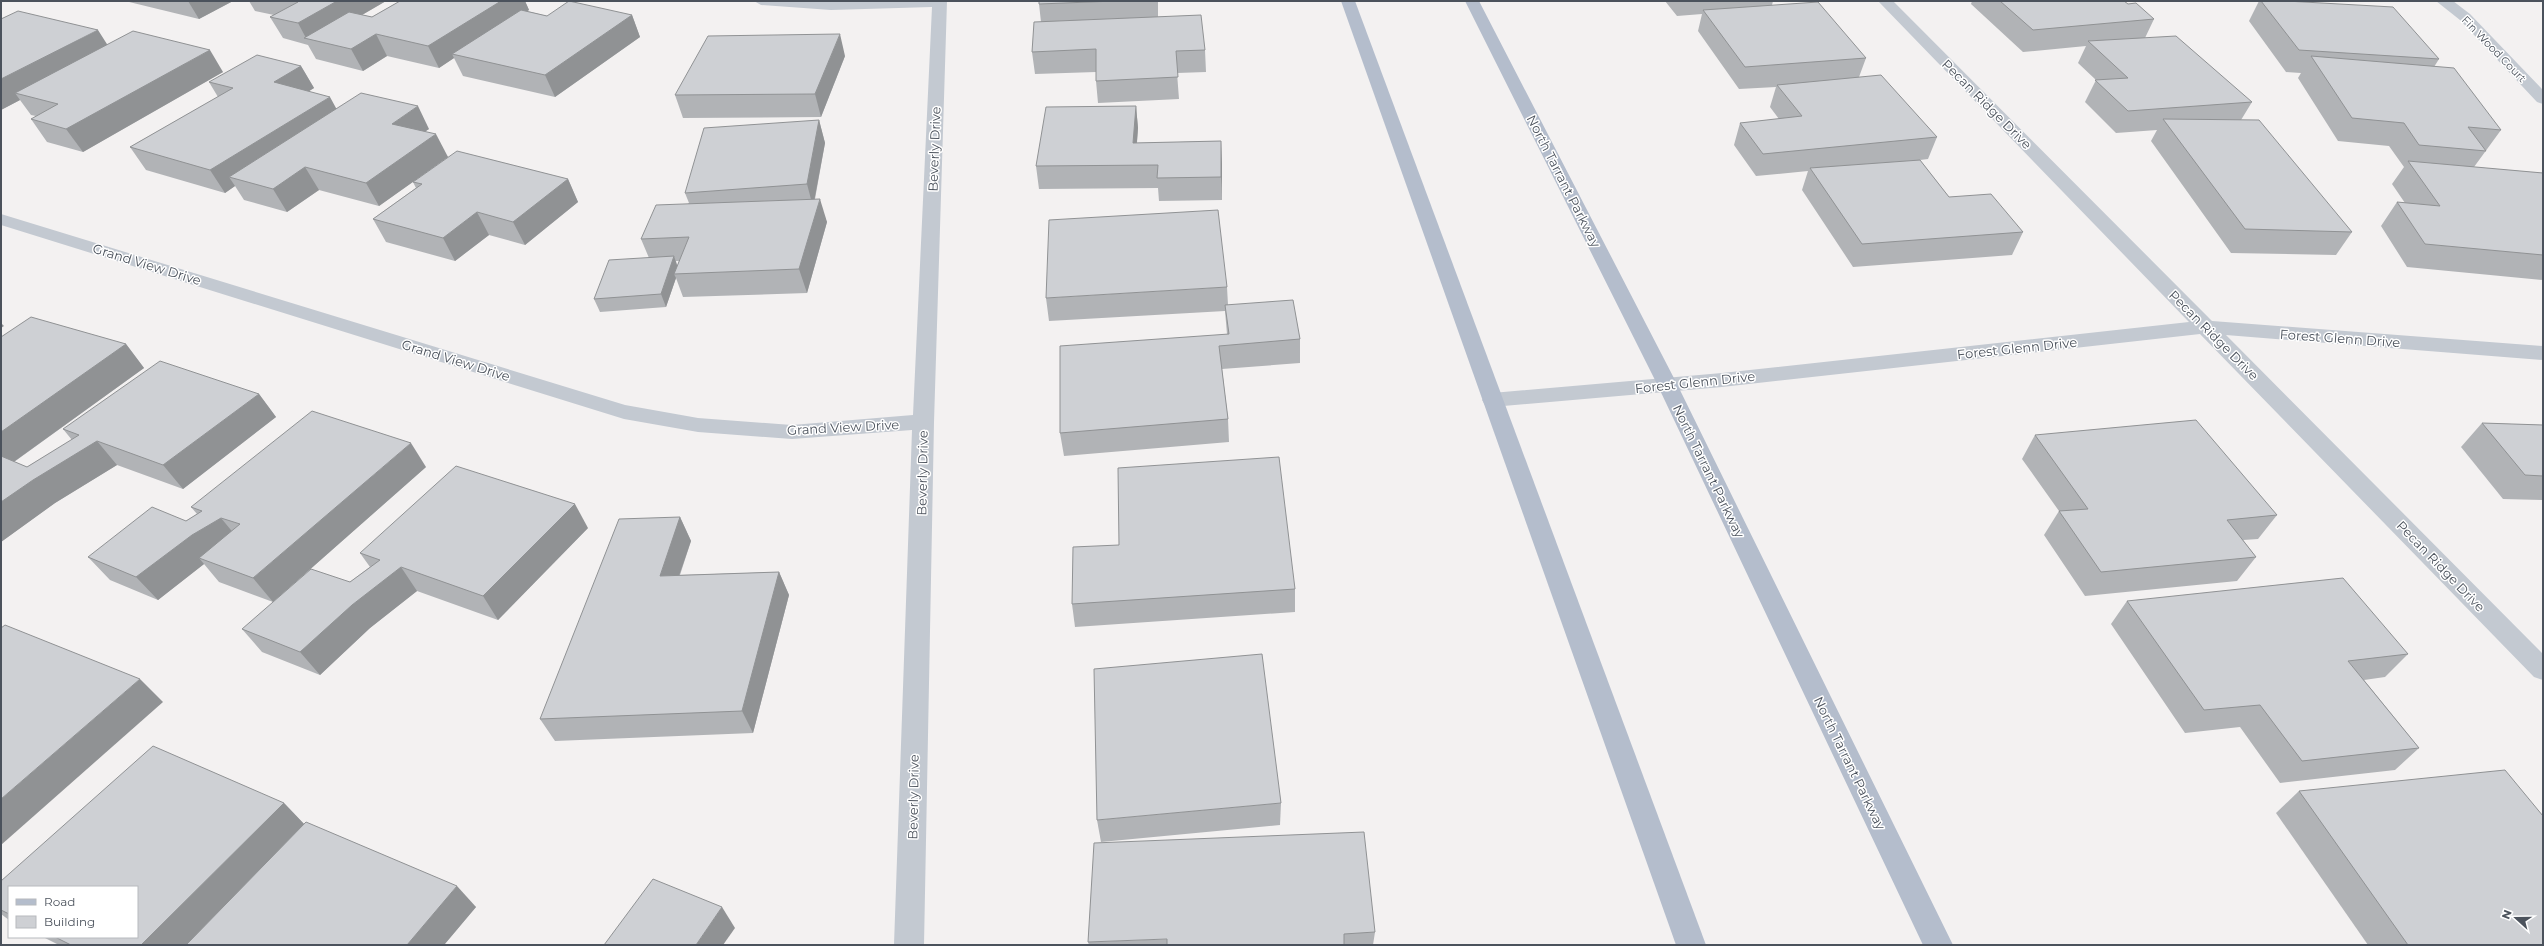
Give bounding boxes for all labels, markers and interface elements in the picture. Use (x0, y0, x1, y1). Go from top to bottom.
street label: Fin Wood Court (2459, 13, 2530, 85)
street label: Pecan Ridge Drive (1939, 56, 2035, 152)
street label: Beverly Drive (925, 106, 943, 192)
street label: North Tarrant Parkway (1524, 112, 1605, 251)
street label: Grand View Drive (91, 240, 203, 288)
street label: Pecan Ridge Drive (2166, 287, 2262, 383)
street label: Forest Glenn Drive (2279, 326, 2401, 350)
street label: Forest Glenn Drive (1956, 334, 2078, 362)
street label: Grand View Drive (400, 336, 512, 384)
street label: Forest Glenn Drive (1634, 368, 1756, 396)
street label: North Tarrant Parkway (1670, 402, 1749, 541)
street label: Grand View Drive (786, 416, 900, 438)
street label: Beverly Drive (913, 430, 931, 516)
street label: Pecan Ridge Drive (2394, 517, 2489, 615)
street label: North Tarrant Parkway (1811, 694, 1890, 833)
street label: Beverly Drive (904, 754, 922, 840)
legend (8, 886, 138, 938)
text: Road (44, 894, 75, 909)
north arrow (2496, 898, 2536, 938)
text: N (2499, 908, 2515, 921)
text: Building (44, 914, 95, 929)

